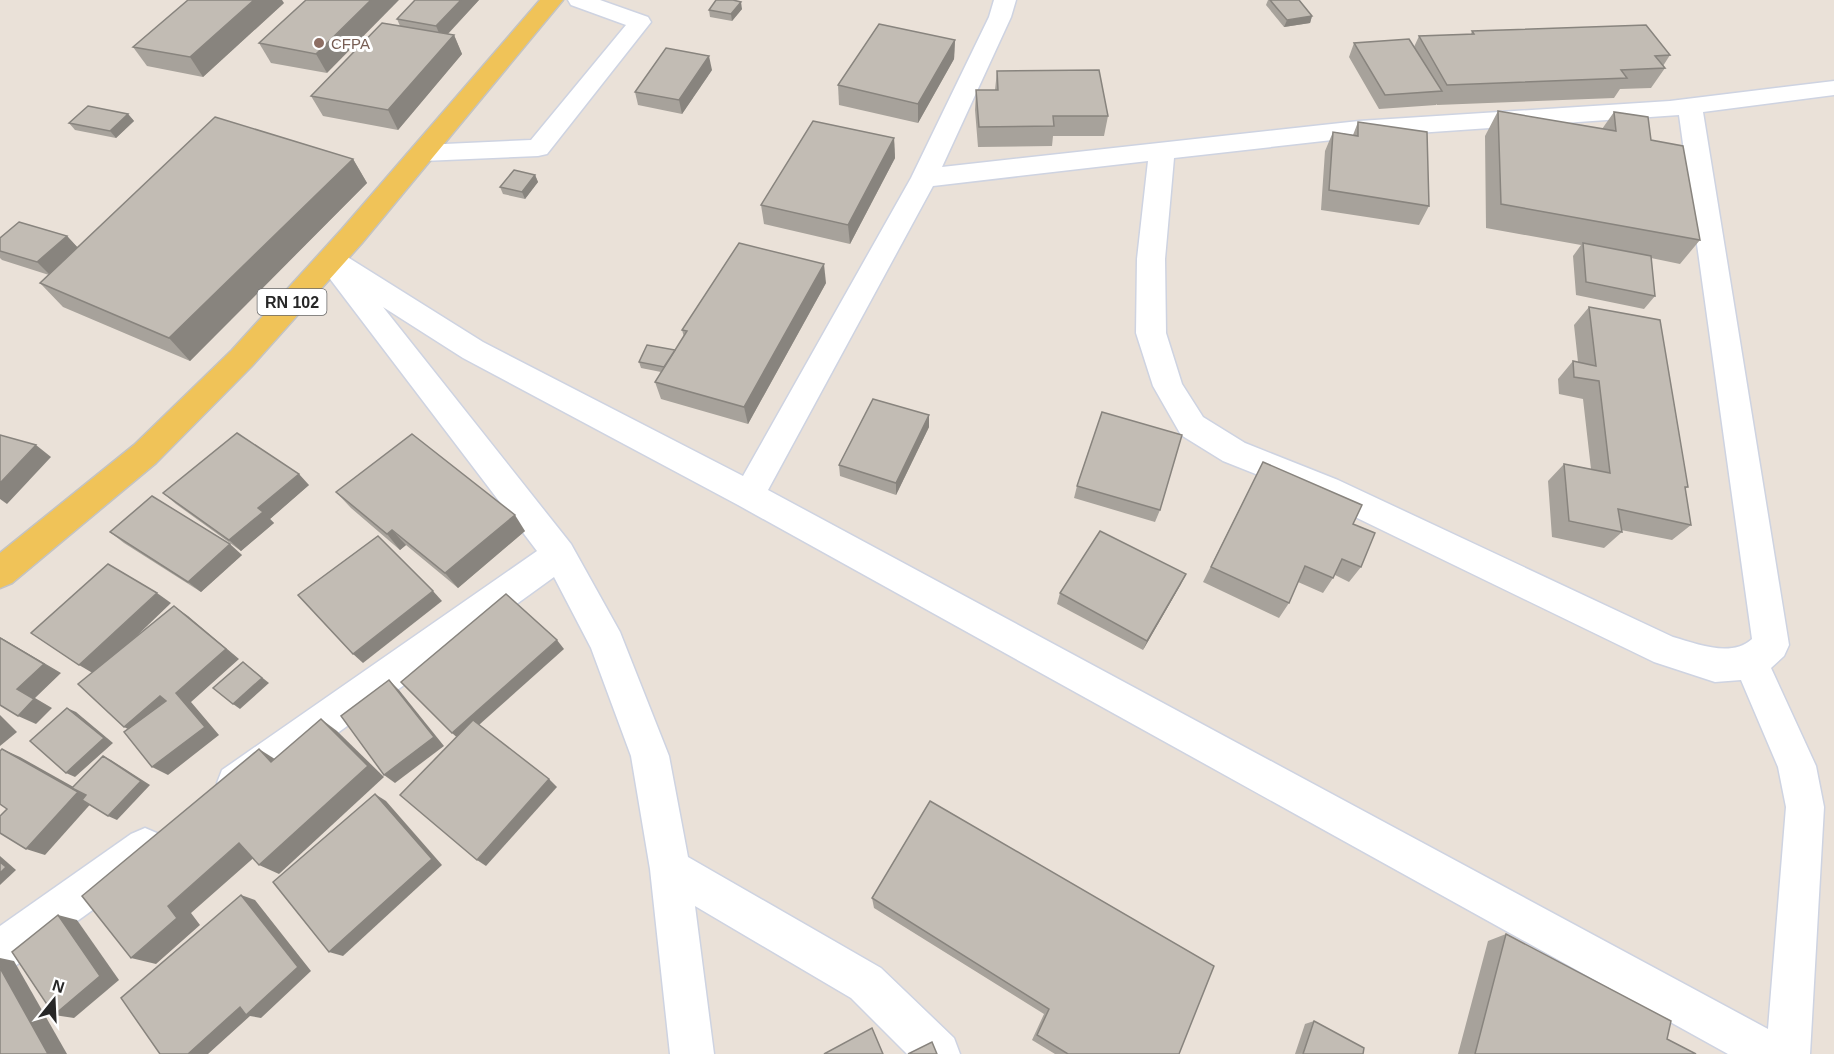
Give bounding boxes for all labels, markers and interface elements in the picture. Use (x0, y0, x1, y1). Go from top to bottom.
place label: CFPA (331, 35, 370, 52)
marker: CFPA (312, 36, 326, 50)
road number: RN 102 (258, 289, 326, 315)
north arrow (24, 970, 84, 1030)
text: N (50, 976, 67, 996)

